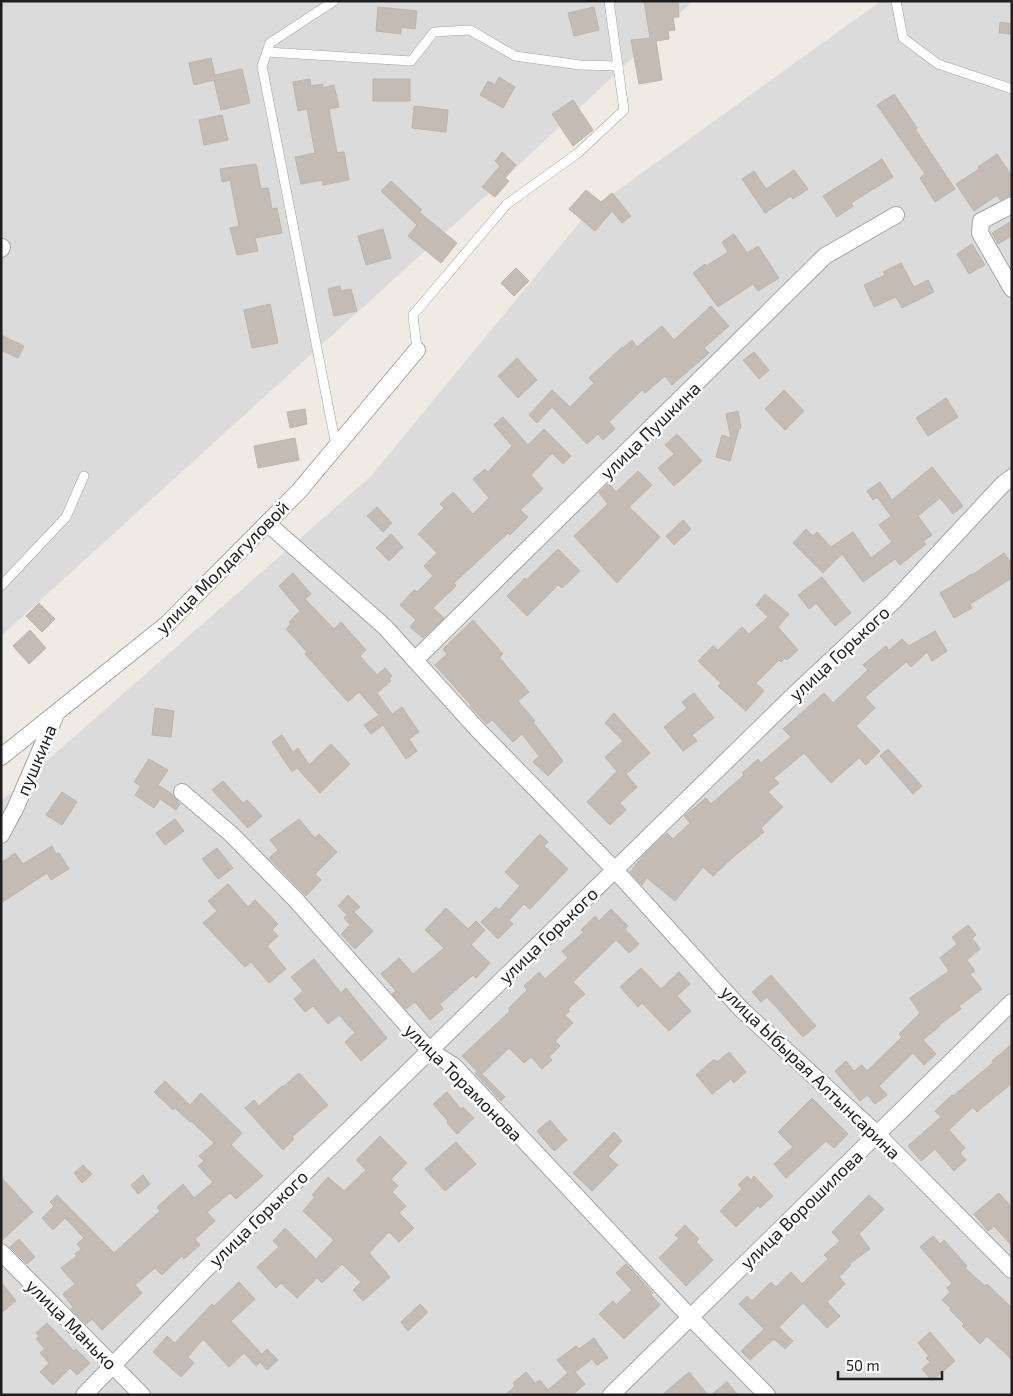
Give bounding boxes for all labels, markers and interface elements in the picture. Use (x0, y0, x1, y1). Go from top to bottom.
street label: улица Пушкина (595, 377, 705, 483)
street label: улица Молдагуловой (151, 496, 293, 638)
street label: улица Горького (784, 601, 894, 705)
street label: пушкина (11, 721, 61, 799)
street label: улица Горького (494, 882, 602, 988)
street label: улица Ыбырая Алтынсарина (717, 980, 905, 1164)
street label: улица Торамонова (400, 1018, 528, 1146)
street label: улица Ворошилова (735, 1145, 867, 1273)
street label: улица Горького (204, 1165, 312, 1271)
street label: улица Манько (22, 1274, 122, 1374)
scale bar (838, 1348, 942, 1380)
text: 50 m (846, 1356, 880, 1374)

